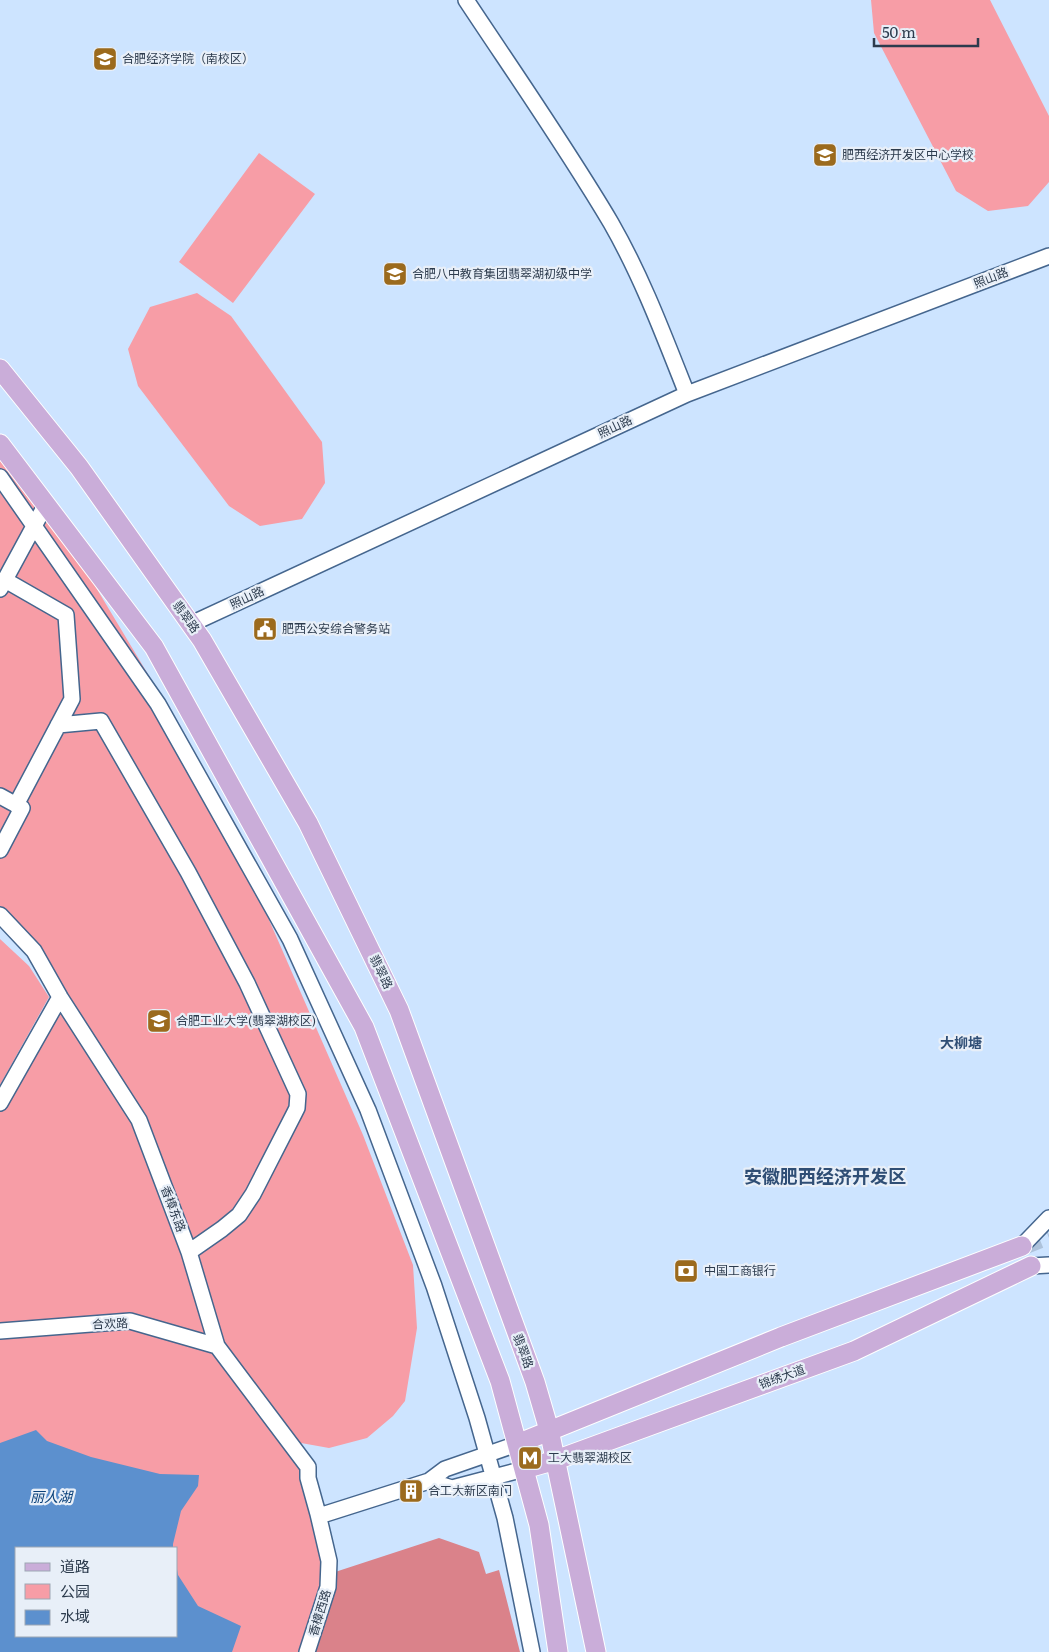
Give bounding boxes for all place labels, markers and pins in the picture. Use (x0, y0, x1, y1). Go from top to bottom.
school or university icon: 合肥经济学院（南校区） (92, 46, 118, 72)
place label: 合肥经济学院（南校区） (122, 49, 254, 67)
school or university icon: 肥西经济开发区中心学校 (812, 142, 838, 168)
place label: 肥西经济开发区中心学校 (842, 145, 974, 163)
school or university icon: 合肥八中教育集团翡翠湖初级中学 (382, 261, 408, 287)
place label: 合肥八中教育集团翡翠湖初级中学 (412, 264, 592, 282)
public building icon: 肥西公安综合警务站 (252, 616, 278, 642)
place label: 肥西公安综合警务站 (282, 619, 390, 637)
school or university icon: 合肥工业大学(翡翠湖校区) (146, 1008, 172, 1034)
place label: 合肥工业大学(翡翠湖校区) (176, 1011, 316, 1029)
bank icon: 中国工商银行 (673, 1258, 699, 1284)
place label: 中国工商银行 (704, 1261, 776, 1279)
metro station icon: 工大翡翠湖校区 (517, 1445, 543, 1471)
place label: 工大翡翠湖校区 (548, 1448, 632, 1466)
building icon: 合工大新区南门 (398, 1478, 424, 1504)
place label: 合工大新区南门 (428, 1481, 512, 1499)

